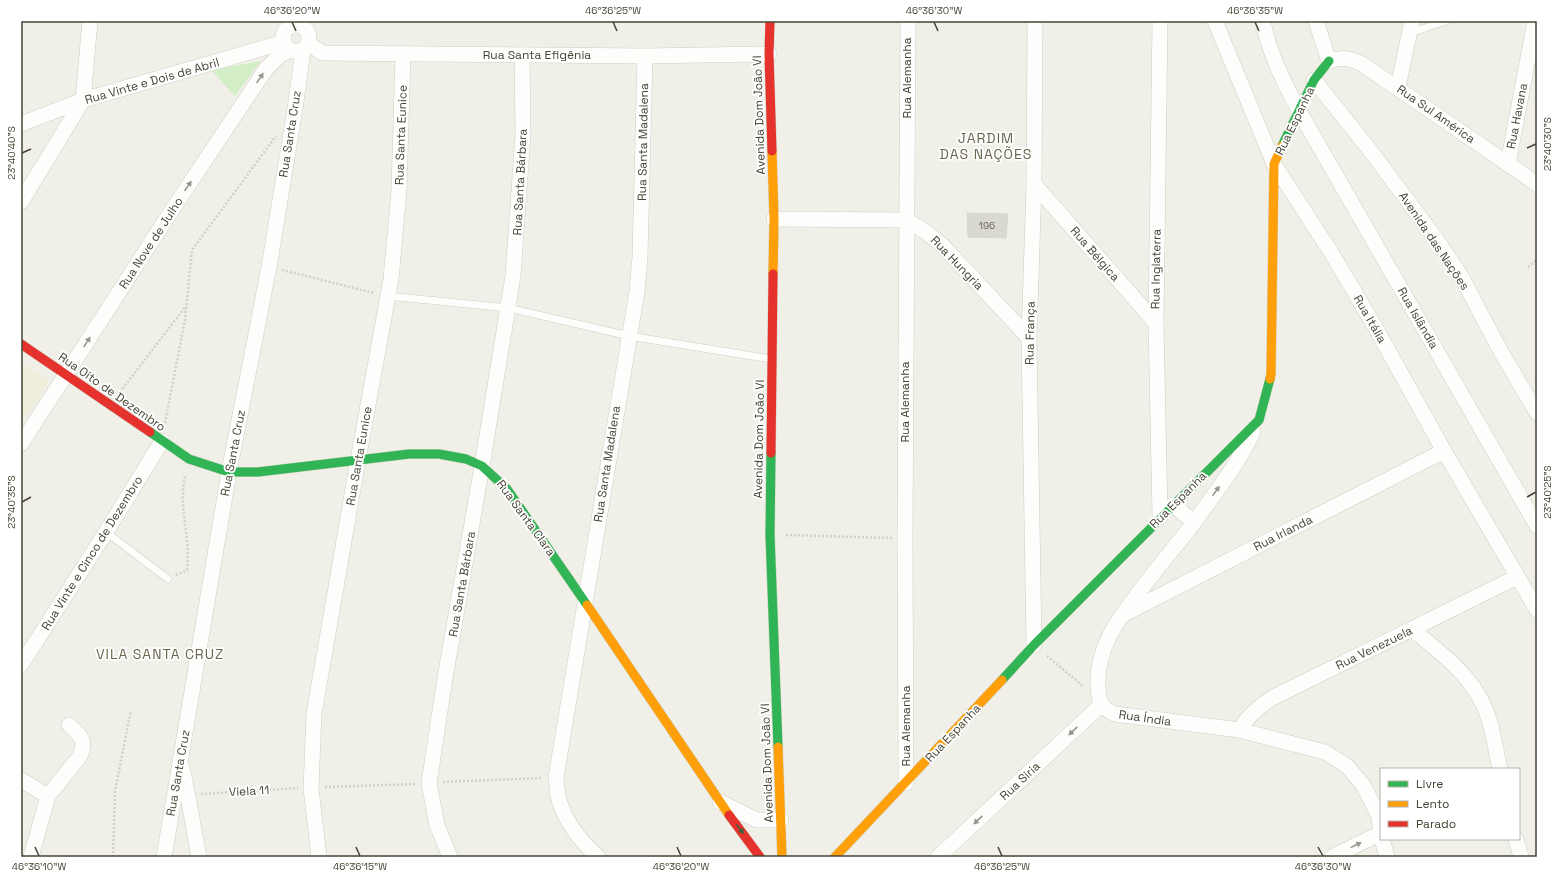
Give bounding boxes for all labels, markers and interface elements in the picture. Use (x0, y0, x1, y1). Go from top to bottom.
text: 46°36'20"W (264, 4, 320, 17)
text: 46°36'25"W (585, 4, 641, 17)
text: 46°36'30"W (906, 4, 962, 17)
text: 46°36'35"W (1227, 4, 1283, 17)
street label: Rua Alemanha (899, 37, 915, 119)
street label: Rua Santa Efigênia (483, 47, 591, 63)
street label: Rua Vinte e Dois de Abril (83, 54, 221, 108)
street label: Avenida Dom João VI (749, 55, 769, 175)
one-way arrow (256, 73, 264, 83)
street label: Rua Sul América (1394, 81, 1478, 147)
street label: Rua Havana (1503, 82, 1531, 150)
street label: Rua Santa Madalena (634, 83, 652, 201)
street label: Rua Espanha (1272, 84, 1318, 158)
street label: Rua Santa Eunice (391, 85, 411, 185)
street label: Rua Santa Cruz (275, 89, 305, 179)
text: 23°40'30"S (1541, 117, 1554, 171)
text: 23°40'40"S (5, 126, 18, 180)
street label: Rua Santa Bárbara (509, 128, 531, 236)
district label: JARDIM DAS NAÇÕES (940, 129, 1032, 163)
one-way arrow (184, 181, 192, 191)
street label: Avenida das Nações (1395, 189, 1473, 293)
street label: Rua Nove de Julho (115, 194, 187, 292)
house number: 196 (979, 219, 995, 232)
street label: Rua Bélgica (1067, 223, 1123, 285)
street label: Rua Inglaterra (1147, 229, 1165, 309)
street label: Rua Hungria (927, 232, 987, 294)
street label: Rua Islândia (1394, 284, 1442, 352)
street label: Rua Itália (1350, 292, 1390, 346)
street label: Rua França (1021, 301, 1039, 365)
one-way arrow (83, 336, 90, 348)
street label: Rua Oito de Dezembro (55, 349, 169, 435)
street label: Rua Alemanha (897, 361, 913, 443)
street label: Avenida Dom João VI (750, 379, 768, 499)
street label: Rua Santa Madalena (590, 404, 624, 523)
street label: Rua Santa Eunice (342, 405, 376, 507)
street label: Rua Santa Cruz (217, 408, 249, 498)
text: 23°40'25"S (1541, 465, 1554, 519)
street label: Rua Espanha (1146, 468, 1210, 532)
street label: Rua Vinte e Cinco de Dezembro (38, 473, 146, 633)
text: 23°40'35"S (5, 475, 18, 529)
street label: Rua Santa Clara (493, 477, 559, 559)
one-way arrow (1212, 485, 1220, 496)
street label: Rua Irlanda (1251, 511, 1315, 555)
street label: Rua Santa Bárbara (445, 530, 479, 638)
street label: Rua Venezuela (1333, 622, 1415, 674)
district label: VILA SANTA CRUZ (96, 645, 224, 663)
street label: Rua Alemanha (898, 685, 914, 767)
street label: Rua Espanha (922, 700, 984, 766)
street label: Avenida Dom João VI (757, 703, 777, 823)
street label: Rua Índia (1118, 706, 1172, 730)
one-way arrow (1068, 726, 1078, 736)
street label: Rua Santa Cruz (163, 728, 193, 818)
street label: Rua Siria (996, 758, 1044, 804)
legend (1380, 768, 1520, 840)
text: Livre (1416, 776, 1443, 792)
street label: Viela 11 (228, 782, 270, 800)
text: Lento (1416, 796, 1450, 812)
one-way arrow (973, 815, 983, 825)
text: Parado (1416, 816, 1456, 832)
one-way arrow (735, 823, 744, 834)
one-way arrow (1351, 842, 1362, 848)
text: 46°36'10"W (12, 860, 66, 873)
text: 46°36'15"W (333, 860, 387, 873)
text: 46°36'20"W (653, 860, 709, 873)
text: 46°36'25"W (974, 860, 1030, 873)
text: 46°36'30"W (1295, 860, 1351, 873)

